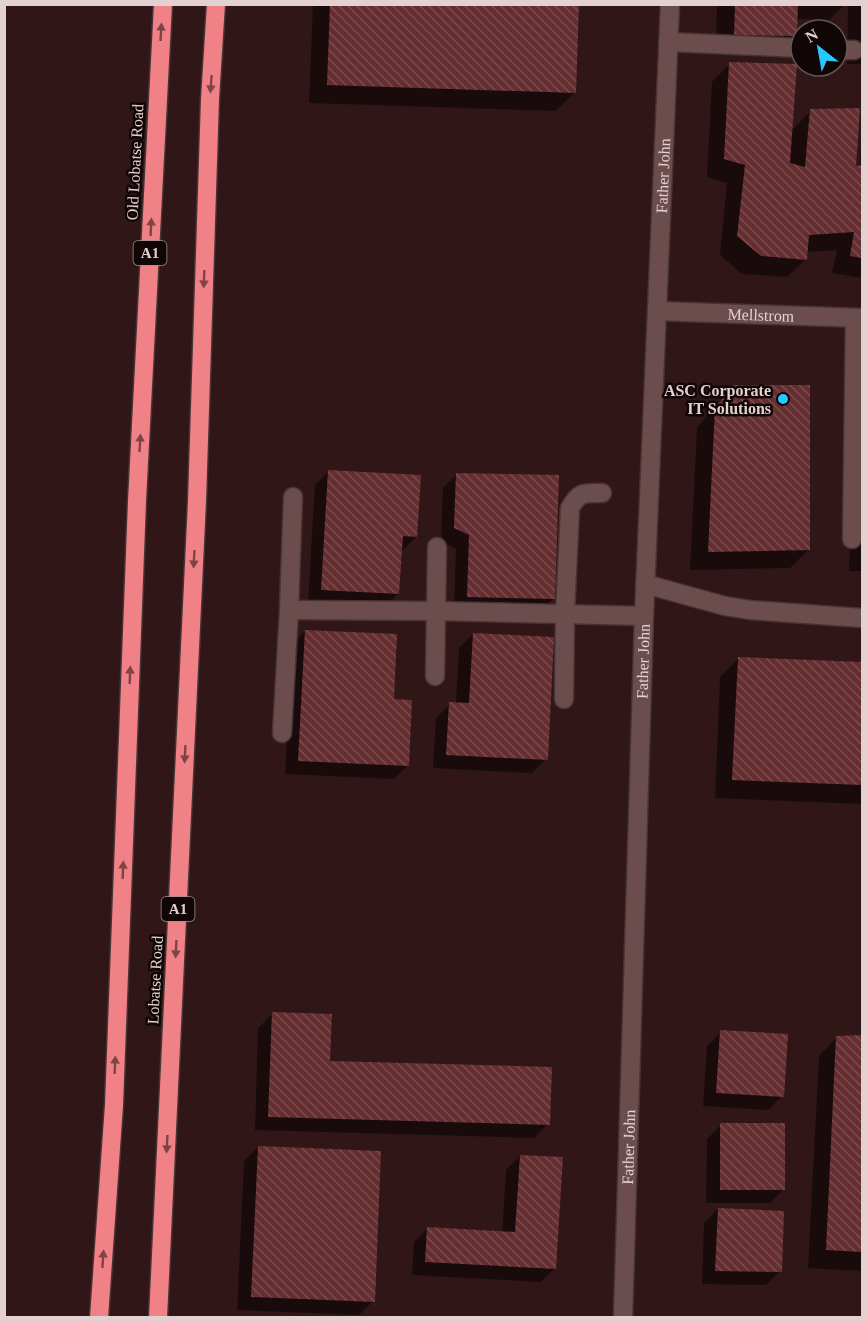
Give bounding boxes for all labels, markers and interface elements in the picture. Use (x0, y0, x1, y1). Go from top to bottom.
north arrow (789, 18, 849, 78)
one-way arrow (157, 23, 166, 42)
text: N (802, 25, 821, 46)
one-way arrow (206, 74, 215, 93)
street label: Old Lobatse Road (123, 103, 147, 221)
street label: Father John (653, 138, 673, 214)
one-way arrow (147, 218, 156, 237)
road number: A1 (134, 241, 166, 265)
one-way arrow (199, 269, 209, 288)
street label: Mellstrom (727, 305, 795, 324)
place label: ASC Corporate IT Solutions (664, 382, 771, 417)
marker: ASC Corporate IT Solutions (776, 392, 790, 406)
one-way arrow (135, 433, 144, 452)
one-way arrow (190, 550, 199, 569)
street label: Father John (633, 623, 652, 699)
one-way arrow (125, 665, 135, 684)
one-way arrow (181, 745, 190, 764)
one-way arrow (118, 860, 127, 879)
road number: A1 (162, 897, 195, 921)
street label: Lobatse Road (144, 935, 166, 1025)
one-way arrow (171, 939, 180, 958)
one-way arrow (111, 1055, 120, 1074)
street label: Father John (618, 1109, 638, 1185)
one-way arrow (162, 1134, 171, 1153)
one-way arrow (98, 1250, 108, 1269)

